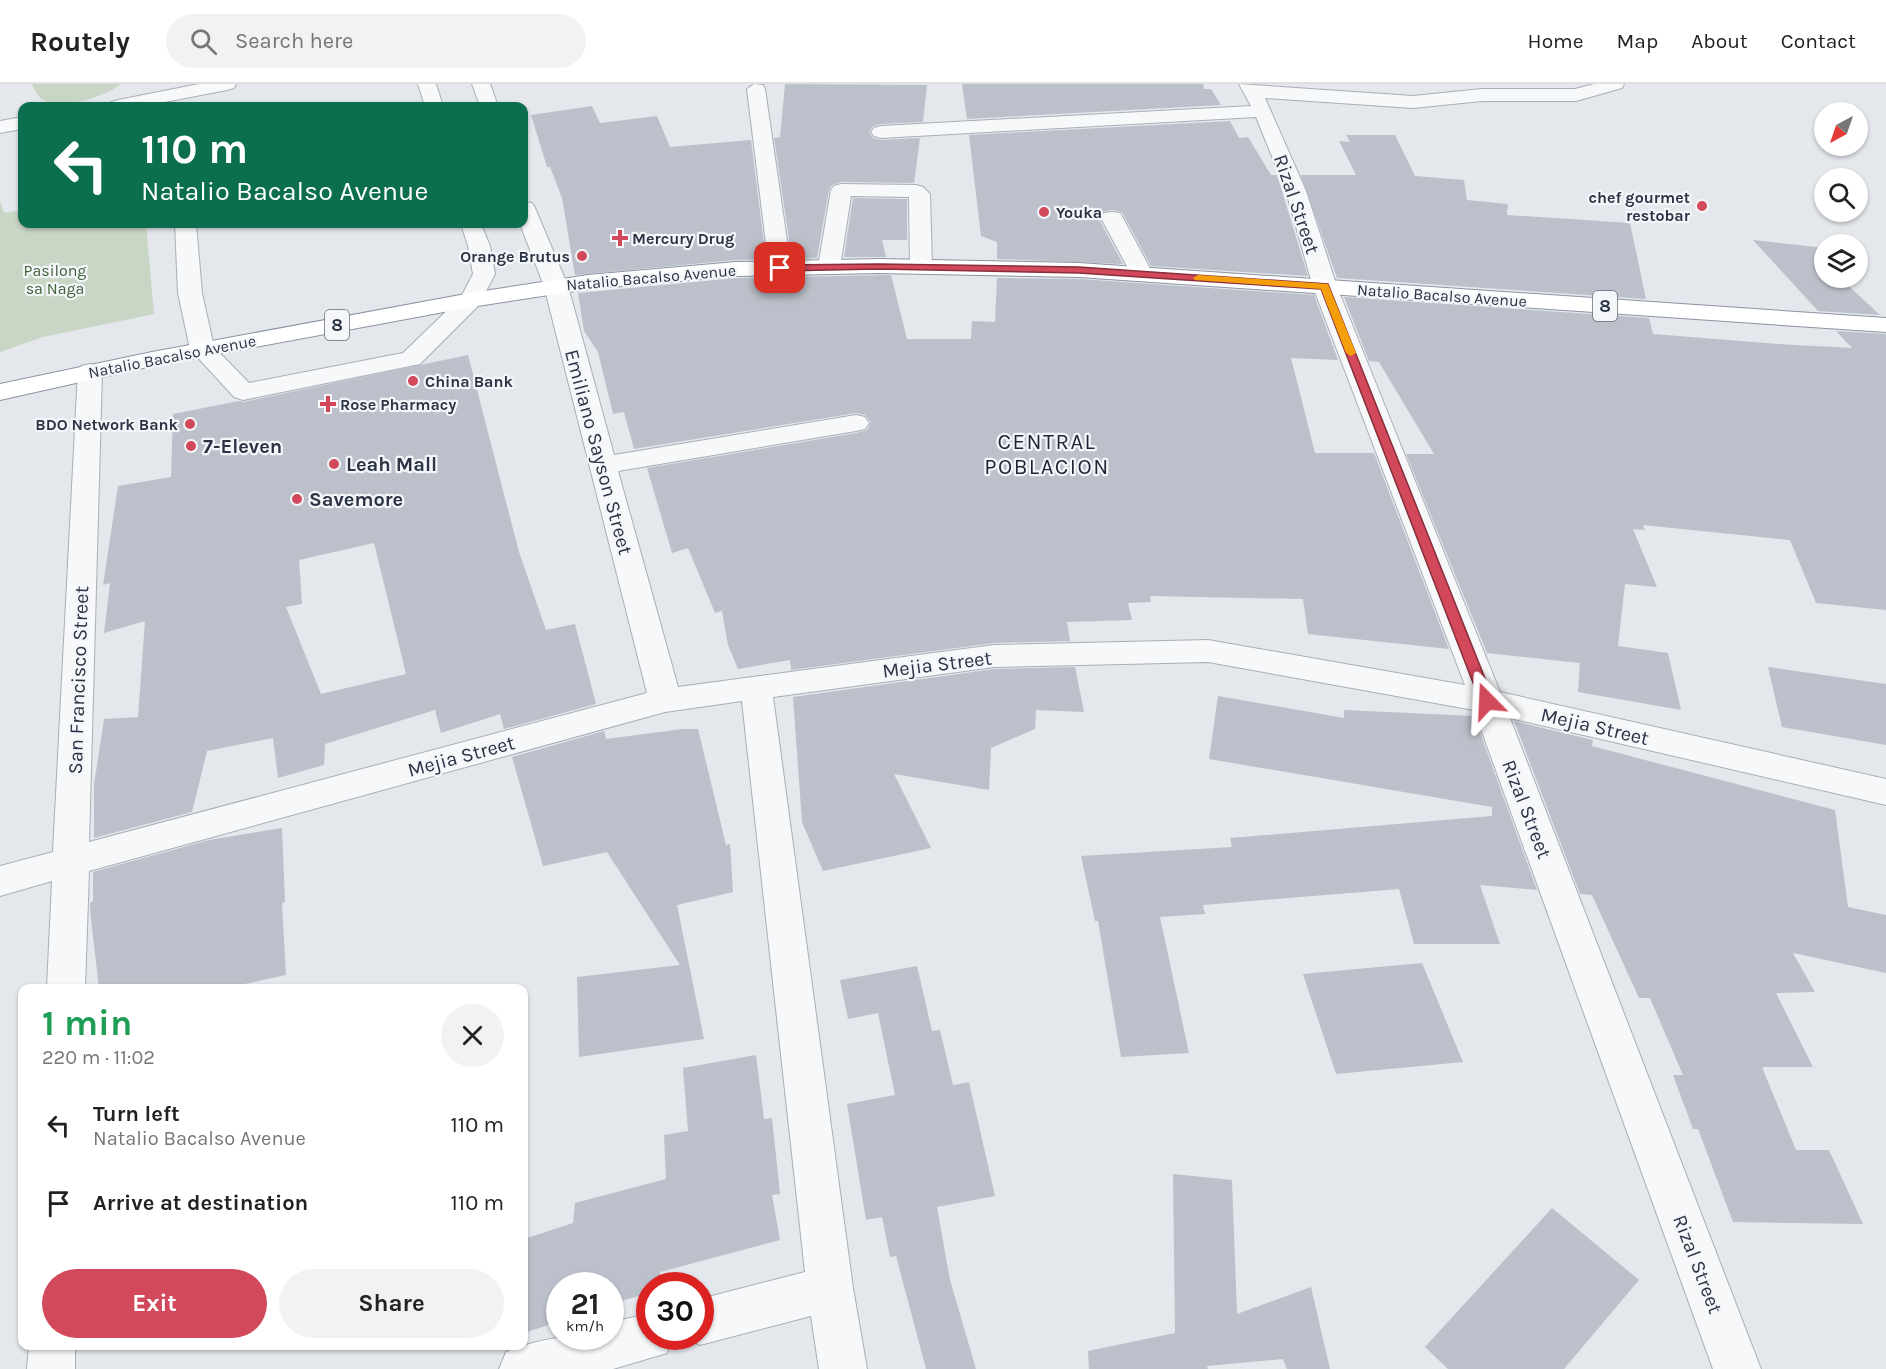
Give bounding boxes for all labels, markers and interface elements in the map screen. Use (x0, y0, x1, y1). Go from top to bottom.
search box (166, 14, 586, 68)
text: Routely (30, 25, 130, 58)
icon: search (187, 25, 220, 58)
text: Search here (235, 28, 353, 54)
text: Home (1528, 29, 1584, 53)
text: Map (1617, 29, 1658, 53)
text: About (1691, 29, 1748, 53)
text: Contact (1781, 29, 1856, 53)
north arrow (1814, 102, 1868, 156)
map controls (1814, 102, 1868, 288)
text: 110 m (141, 124, 248, 174)
icon: left (42, 126, 120, 204)
street label: Rizal Street (1269, 151, 1324, 258)
button: search (1814, 168, 1868, 222)
text: Natalio Bacalso Avenue (141, 175, 428, 207)
place label: chef gourmet restobar (1588, 188, 1691, 225)
marker: chef gourmet restobar (1695, 199, 1709, 213)
place label: Youka (1056, 203, 1102, 222)
marker: Youka (1037, 205, 1051, 219)
place label: Mercury Drug (632, 229, 734, 248)
marker: Mercury Drug (613, 231, 627, 245)
button: layers (1814, 234, 1868, 288)
pin (754, 242, 805, 293)
place label: Orange Brutus (460, 247, 570, 266)
marker: Orange Brutus (575, 249, 589, 263)
icon: arrive (763, 251, 796, 284)
park label: Pasilong sa Naga (24, 261, 86, 298)
street label: Natalio Bacalso Avenue (565, 261, 737, 294)
street label: Natalio Bacalso Avenue (1356, 280, 1528, 311)
road number: 8 (1593, 291, 1617, 321)
road number: 8 (325, 310, 349, 340)
street label: Natalio Bacalso Avenue (87, 331, 257, 382)
street label: Emiliano Sayson Street (560, 347, 637, 558)
place label: China Bank (425, 372, 513, 391)
marker: China Bank (406, 374, 420, 388)
place label: Rose Pharmacy (340, 395, 456, 414)
marker: Rose Pharmacy (321, 397, 335, 411)
place label: BDO Network Bank (35, 415, 179, 434)
marker: BDO Network Bank (183, 417, 197, 431)
district label: CENTRAL POBLACION (984, 429, 1110, 480)
place label: 7-Eleven (203, 435, 282, 458)
marker: 7-Eleven (184, 439, 198, 453)
place label: Leah Mall (346, 453, 437, 476)
marker: Leah Mall (327, 457, 341, 471)
place label: Savemore (309, 488, 403, 511)
marker: Savemore (290, 492, 304, 506)
street label: San Francisco Street (64, 585, 93, 775)
street label: Mejia Street (881, 646, 994, 683)
position arrow (1455, 669, 1519, 733)
street label: Mejia Street (1539, 703, 1652, 750)
street label: Mejia Street (405, 731, 518, 782)
street label: Rizal Street (1497, 757, 1556, 862)
text: 1 min (42, 1002, 132, 1044)
button: close (441, 1004, 504, 1067)
text: 220 m · 11:02 (42, 1046, 155, 1069)
text: Turn left (93, 1101, 180, 1127)
icon: left (42, 1109, 75, 1142)
text: 110 m (451, 1112, 504, 1138)
text: Natalio Bacalso Avenue (93, 1127, 306, 1150)
icon: arrive (42, 1187, 75, 1220)
text: Arrive at destination (93, 1190, 308, 1216)
text: 110 m (451, 1190, 504, 1216)
street label: Rizal Street (1668, 1212, 1727, 1317)
button: Exit (42, 1269, 267, 1338)
button: Share (279, 1269, 504, 1338)
speed limit sign: 30 (636, 1272, 714, 1350)
text: 21 (571, 1286, 599, 1322)
text: km/h (566, 1317, 604, 1335)

